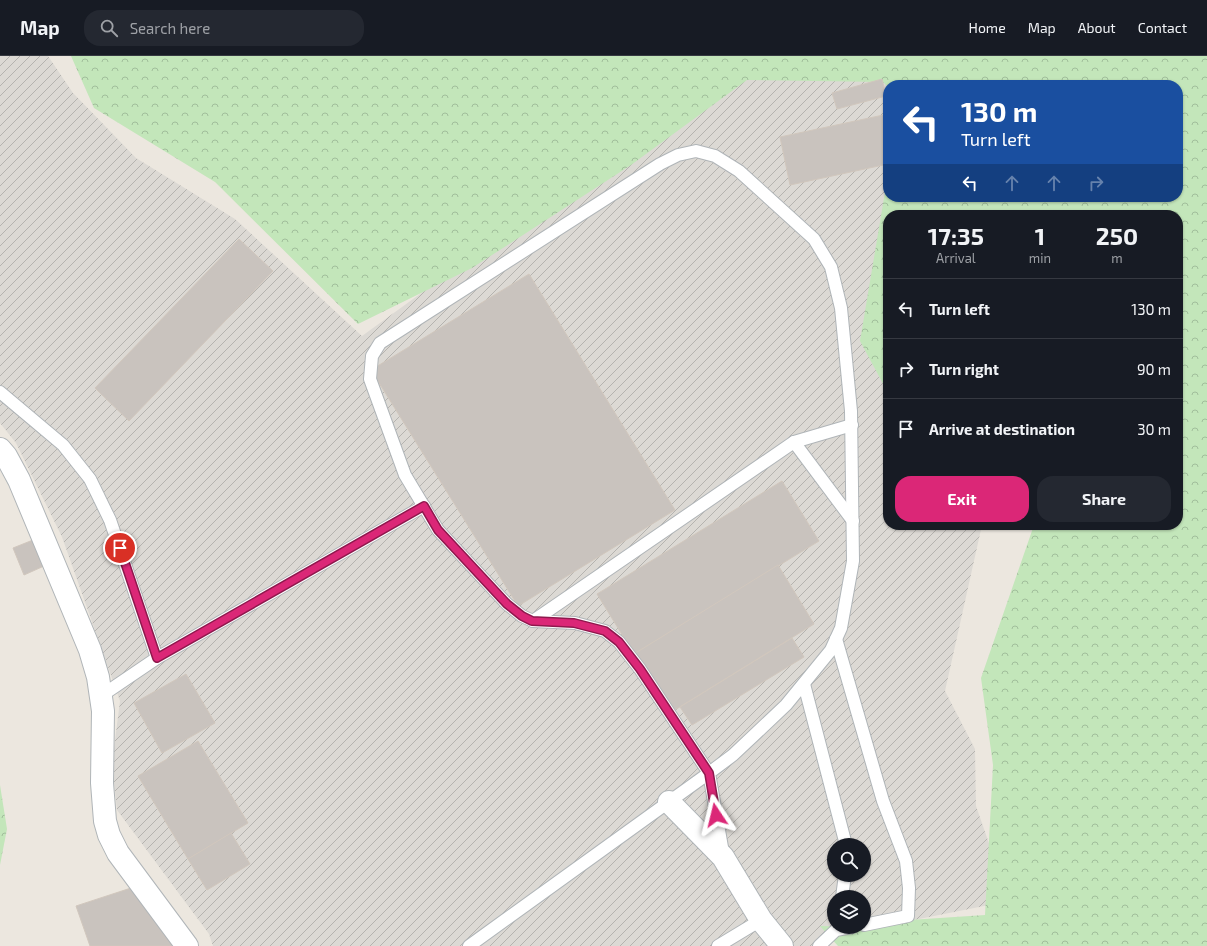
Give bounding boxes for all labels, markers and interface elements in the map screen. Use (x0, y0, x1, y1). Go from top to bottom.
search box (84, 10, 364, 46)
text: Map (20, 16, 60, 39)
icon: search (98, 17, 120, 39)
text: Search here (130, 19, 210, 37)
text: Home (969, 19, 1006, 36)
text: Map (1028, 19, 1056, 36)
text: About (1078, 19, 1116, 36)
text: Contact (1138, 19, 1187, 36)
text: 130 m (961, 94, 1037, 128)
icon: left (895, 96, 947, 148)
text: Turn left (961, 128, 1031, 150)
icon: left (959, 172, 981, 194)
icon: ahead (1001, 172, 1023, 194)
icon: ahead (1043, 172, 1065, 194)
icon: right (1085, 172, 1107, 194)
text: 17:35 (928, 221, 984, 250)
text: 1 (1035, 221, 1045, 250)
text: 250 (1096, 221, 1138, 250)
text: Arrival (936, 250, 976, 266)
text: min (1029, 250, 1051, 266)
text: m (1111, 250, 1123, 266)
icon: left (895, 298, 917, 320)
text: Turn left (929, 300, 990, 318)
text: 130 m (1131, 300, 1171, 318)
icon: right (895, 358, 917, 380)
text: Turn right (929, 360, 999, 378)
text: 90 m (1137, 360, 1171, 378)
icon: arrive (895, 418, 917, 440)
text: Arrive at destination (929, 420, 1075, 438)
text: 30 m (1137, 420, 1171, 438)
button: Exit (895, 476, 1029, 522)
button: Share (1037, 476, 1171, 522)
pin (103, 531, 137, 565)
icon: arrive (109, 537, 131, 559)
position arrow (695, 794, 737, 836)
map controls (827, 838, 871, 934)
button: search (827, 838, 871, 882)
button: layers (827, 890, 871, 934)

